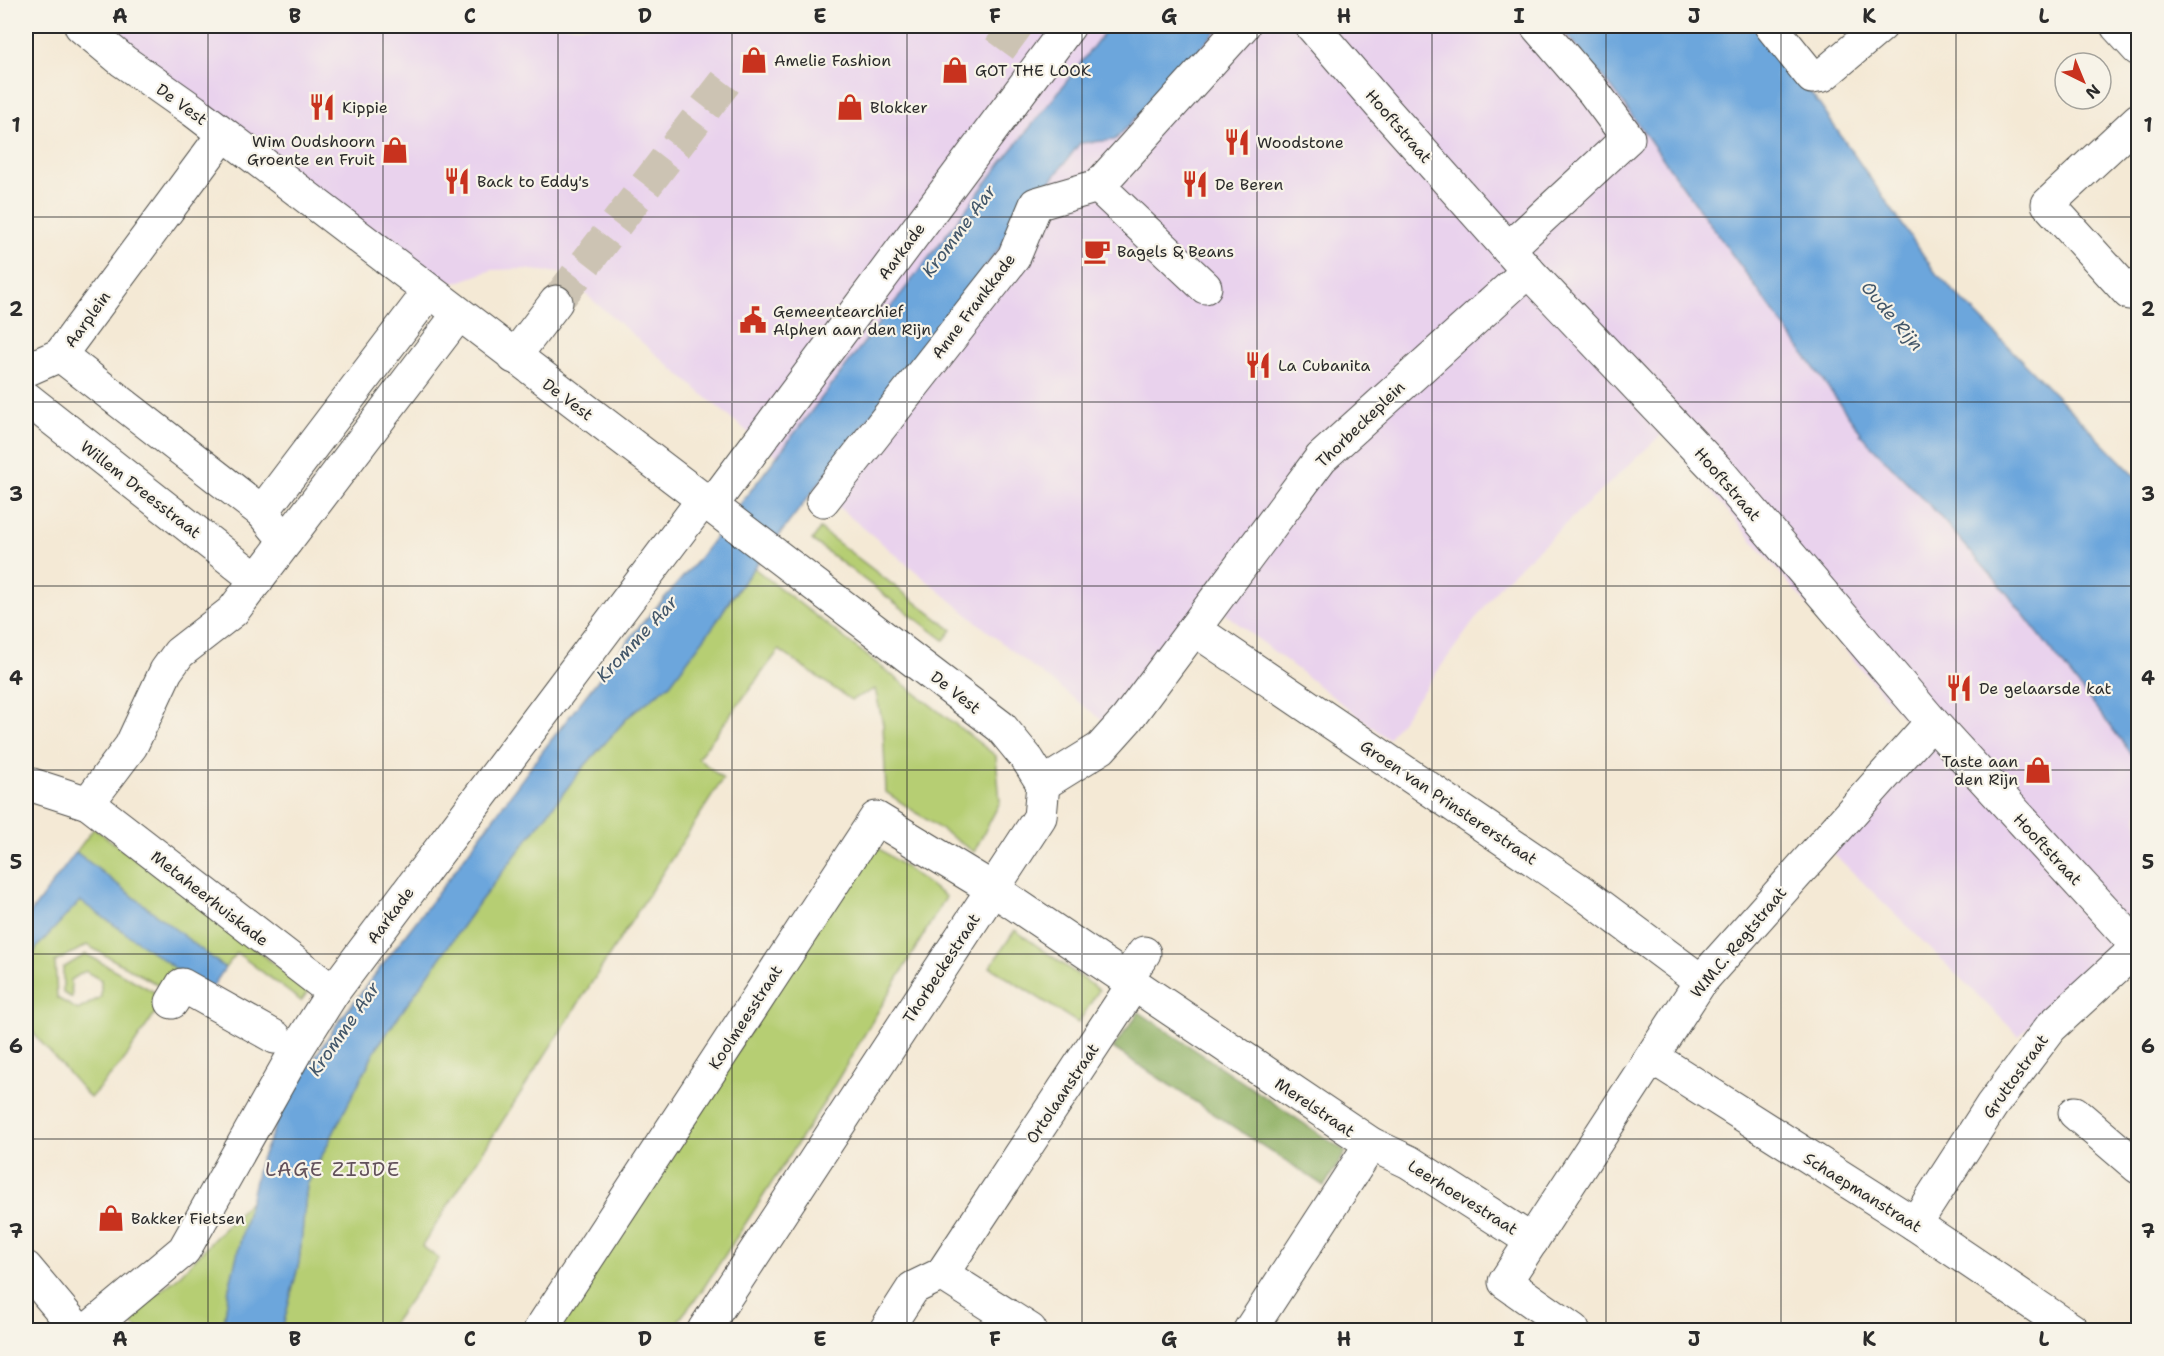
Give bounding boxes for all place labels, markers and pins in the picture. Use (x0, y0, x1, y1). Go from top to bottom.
shop icon: Amelie Fashion (739, 45, 769, 75)
place label: Amelie Fashion (774, 50, 891, 71)
shop icon: GOT THE LOOK (940, 55, 970, 85)
place label: GOT THE LOOK (975, 60, 1092, 81)
restaurant icon: Kippie (307, 92, 337, 122)
shop icon: Blokker (835, 92, 865, 122)
place label: Kippie (342, 97, 388, 118)
place label: Blokker (870, 97, 928, 118)
restaurant icon: Woodstone (1222, 127, 1252, 157)
place label: Wim Oudshoorn Groente en Fruit (247, 131, 375, 170)
place label: Woodstone (1257, 132, 1344, 153)
shop icon: Wim Oudshoorn Groente en Fruit (380, 135, 410, 165)
restaurant icon: Back to Eddy's (442, 166, 472, 196)
restaurant icon: De Beren (1180, 169, 1210, 199)
place label: Back to Eddy's (477, 171, 589, 192)
place label: De Beren (1215, 174, 1283, 195)
cafe icon: Bagels & Beans (1082, 236, 1112, 266)
place label: Bagels & Beans (1117, 241, 1234, 262)
place label: Gemeentearchief Alphen aan den Rijn (773, 301, 931, 340)
public building icon: Gemeentearchief Alphen aan den Rijn (738, 305, 768, 335)
restaurant icon: La Cubanita (1243, 350, 1273, 380)
place label: La Cubanita (1278, 355, 1370, 376)
restaurant icon: De gelaarsde kat (1944, 673, 1974, 703)
place label: De gelaarsde kat (1979, 678, 2111, 699)
place label: Taste aan den Rijn (1942, 751, 2018, 790)
shop icon: Taste aan den Rijn (2023, 755, 2053, 785)
shop icon: Bakker Fietsen (96, 1203, 126, 1233)
place label: Bakker Fietsen (131, 1208, 245, 1229)

